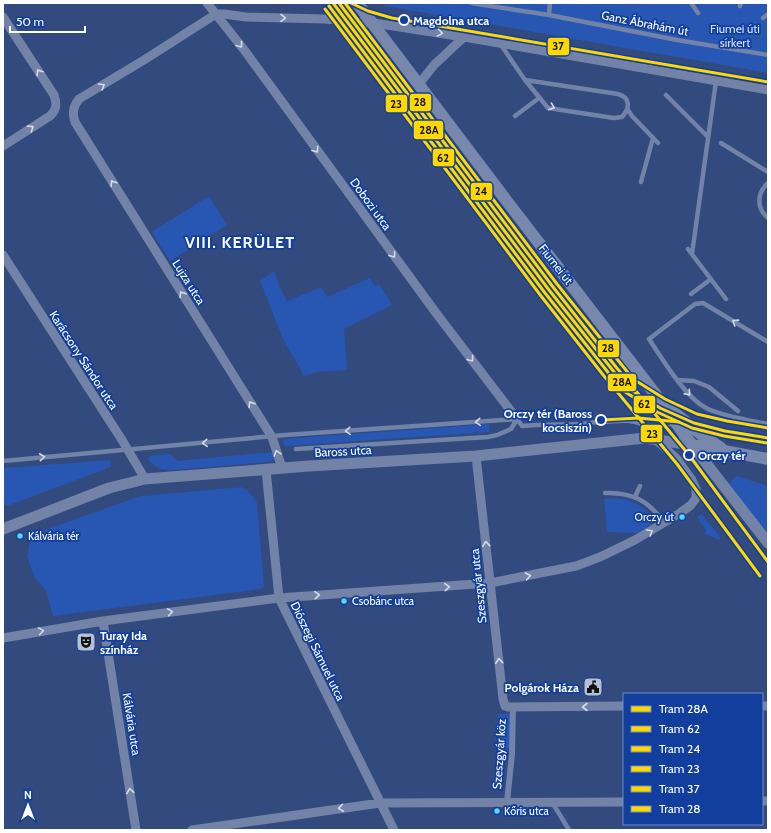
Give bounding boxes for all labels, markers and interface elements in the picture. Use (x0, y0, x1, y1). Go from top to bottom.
street label: Ganz Ábrahám út (600, 7, 690, 39)
scale bar (10, 8, 85, 34)
place label: Magdolna utca (413, 13, 489, 28)
text: 50 m (16, 14, 44, 29)
one-way arrow (280, 14, 286, 22)
marker: Magdolna utca (398, 14, 410, 26)
park label: Fiumei úti sírkert (710, 21, 760, 50)
one-way arrow (437, 29, 443, 37)
line badge: 37 (547, 37, 570, 56)
text: 37 (552, 39, 564, 53)
one-way arrow (235, 40, 242, 47)
one-way arrow (36, 69, 44, 76)
one-way arrow (98, 84, 105, 91)
line badge: 28 (409, 93, 432, 112)
line badge: 23 (385, 94, 408, 113)
text: 28 (414, 95, 427, 109)
text: 23 (390, 97, 402, 111)
one-way arrow (548, 103, 555, 111)
line badge: 28A (413, 120, 444, 140)
text: 28A (419, 123, 439, 137)
one-way arrow (27, 126, 34, 133)
one-way arrow (311, 145, 318, 152)
line badge: 62 (432, 148, 455, 167)
text: 62 (437, 151, 449, 165)
street label: Dobozi utca (347, 175, 395, 233)
one-way arrow (111, 181, 118, 188)
line badge: 24 (470, 182, 493, 201)
text: 24 (475, 184, 487, 198)
district label: VIII. KERÜLET (185, 233, 295, 252)
street label: Fiumei út (536, 241, 576, 287)
one-way arrow (388, 250, 395, 257)
street label: Lujza utca (169, 257, 209, 308)
one-way arrow (180, 291, 187, 298)
street label: Karácsony Sándor utca (46, 308, 122, 413)
one-way arrow (732, 319, 739, 327)
line badge: 28 (597, 339, 620, 358)
text: 28 (602, 341, 615, 355)
one-way arrow (466, 354, 473, 361)
line badge: 28A (607, 373, 637, 392)
text: 28A (612, 375, 632, 389)
one-way arrow (684, 389, 691, 396)
line badge: 62 (633, 395, 656, 414)
text: 62 (638, 397, 650, 411)
one-way arrow (249, 401, 256, 408)
place label: Orczy tér (Baross kocsiszín) (504, 406, 592, 435)
marker: Orczy tér (Baross kocsiszín) (595, 414, 607, 426)
one-way arrow (475, 417, 481, 426)
line badge: 23 (640, 424, 663, 443)
one-way arrow (345, 426, 351, 435)
text: 23 (646, 427, 658, 441)
one-way arrow (202, 438, 208, 447)
street label: Baross utca (314, 442, 372, 460)
place label: Orczy tér (698, 448, 745, 463)
one-way arrow (273, 449, 282, 456)
marker: Orczy tér (683, 449, 695, 461)
one-way arrow (39, 453, 45, 462)
place label: Orczy út (635, 510, 674, 524)
marker: Orczy út (677, 512, 687, 522)
place label: Kálvária tér (28, 529, 80, 543)
one-way arrow (646, 529, 653, 536)
marker: Kálvária tér (15, 531, 25, 541)
one-way arrow (482, 541, 491, 547)
street label: Szeszgyár utca (467, 548, 489, 624)
one-way arrow (525, 572, 531, 580)
one-way arrow (444, 582, 450, 591)
one-way arrow (314, 591, 320, 600)
place label: Csobánc utca (352, 594, 415, 608)
marker: Csobánc utca (339, 596, 349, 606)
street label: Diószegi Sámuel utca (287, 599, 349, 703)
one-way arrow (167, 608, 173, 617)
one-way arrow (38, 627, 45, 636)
place label: Turay Ida színház (100, 628, 147, 657)
theatre icon: Turay Ida színház (75, 631, 97, 653)
one-way arrow (495, 658, 504, 664)
public building icon: Polgárok Háza (582, 676, 604, 698)
place label: Polgárok Háza (505, 680, 579, 695)
street label: Kálvária utca (120, 692, 144, 757)
legend (623, 693, 763, 825)
text: Tram 28A (659, 701, 709, 716)
one-way arrow (582, 703, 588, 711)
street label: Szeszgyár köz (489, 718, 509, 790)
text: Tram 62 (659, 721, 700, 736)
text: Tram 24 (659, 741, 700, 756)
text: Tram 23 (659, 761, 700, 776)
text: Tram 37 (659, 781, 700, 796)
north arrow (8, 785, 48, 825)
text: N (24, 788, 32, 802)
one-way arrow (126, 788, 135, 795)
text: Tram 28 (659, 801, 701, 816)
one-way arrow (338, 803, 345, 812)
place label: Kőris utca (504, 804, 550, 818)
marker: Kőris utca (492, 806, 502, 816)

